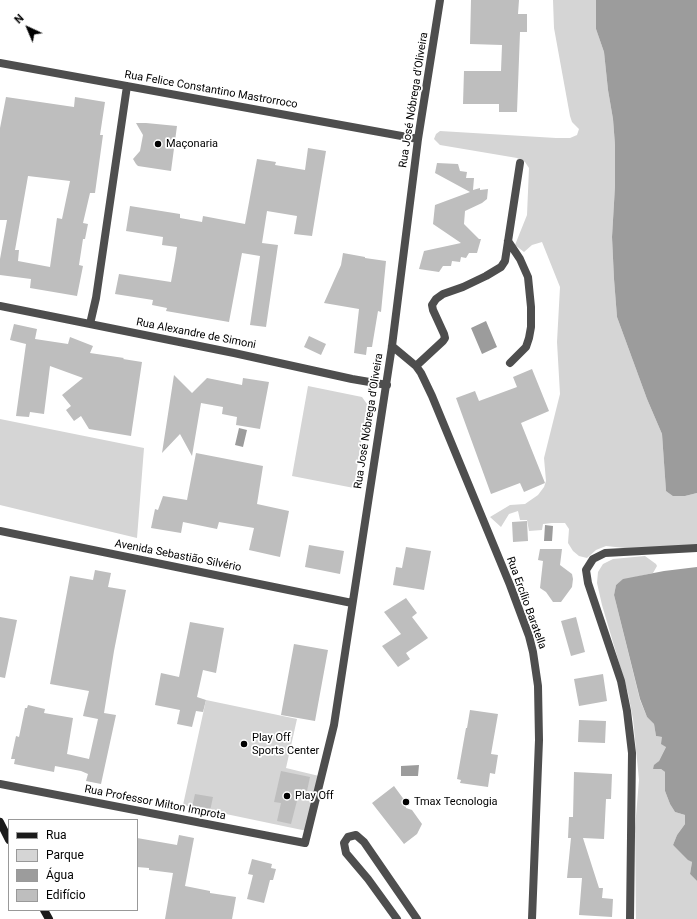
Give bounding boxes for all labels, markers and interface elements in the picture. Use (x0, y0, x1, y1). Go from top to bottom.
north arrow (8, 8, 48, 48)
text: N (12, 12, 27, 26)
street label: Rua José Nóbrega d'Oliveira (397, 31, 431, 169)
street label: Rua Felice Constantino Mastrorroco (123, 68, 299, 112)
place label: Maçonaria (166, 137, 218, 151)
marker: Maçonaria (153, 139, 163, 149)
street label: Rua Alexandre de Simoni (135, 316, 257, 352)
street label: Rua José Nóbrega d'Oliveira (352, 352, 386, 490)
street label: Avenida Sebastião Silvério (114, 537, 242, 575)
street label: Rua Ercílio Baratella (503, 555, 549, 651)
place label: Play Off Sports Center (252, 731, 319, 757)
marker: Play Off Sports Center (239, 739, 249, 749)
street label: Rua Professor Milton Improta (83, 783, 227, 823)
place label: Play Off (295, 789, 334, 803)
marker: Play Off (282, 791, 292, 801)
place label: Tmax Tecnologia (414, 795, 498, 809)
marker: Tmax Tecnologia (401, 797, 411, 807)
legend (8, 819, 138, 911)
text: Rua (46, 828, 67, 842)
text: Parque (46, 848, 84, 862)
text: Água (46, 868, 74, 882)
text: Edifício (46, 888, 86, 902)

